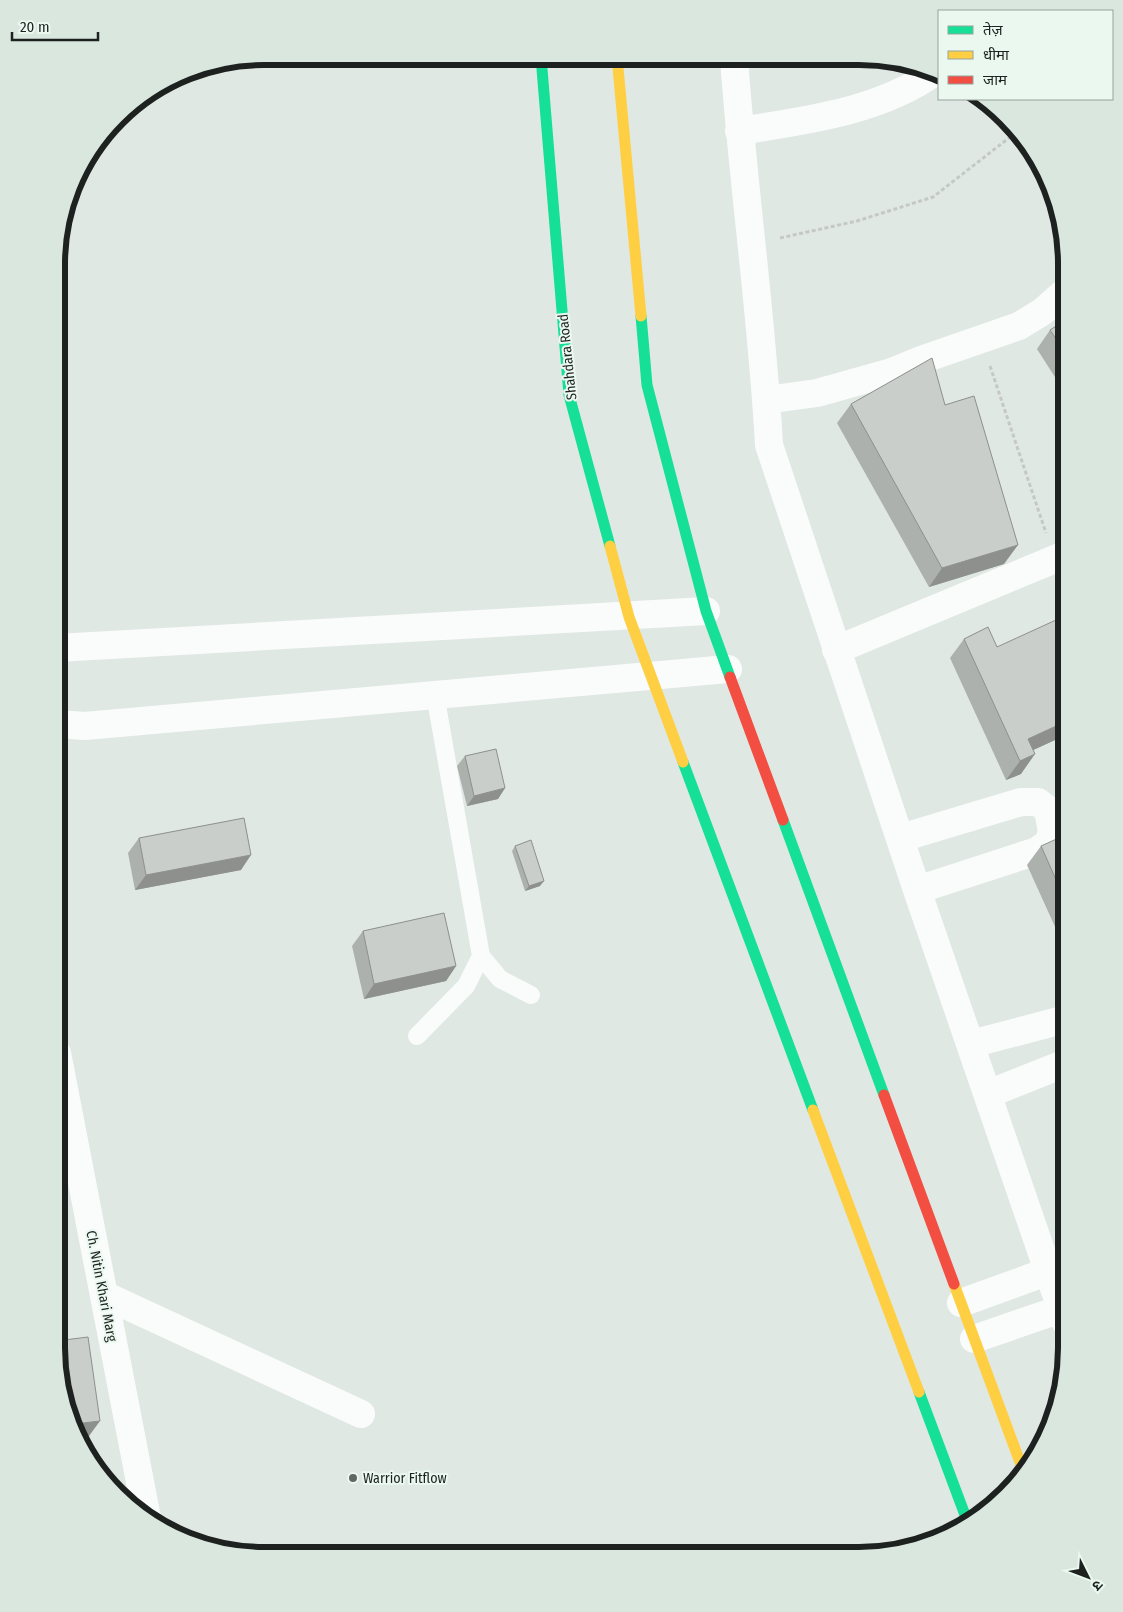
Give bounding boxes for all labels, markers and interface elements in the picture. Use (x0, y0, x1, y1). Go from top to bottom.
scale bar (12, 10, 99, 42)
legend (938, 10, 1113, 100)
text: 20 m (20, 18, 50, 36)
text: तेज़ (983, 21, 1004, 39)
text: धीमा (983, 46, 1010, 64)
text: जाम (983, 71, 1008, 89)
street label: Shahdara Road (555, 313, 580, 401)
street label: Ch. Nitin Khari Marg (82, 1229, 121, 1344)
place label: Warrior Fitflow (363, 1470, 447, 1487)
marker: Warrior Fitflow (347, 1472, 359, 1484)
north arrow (1063, 1552, 1113, 1602)
text: उ (1088, 1577, 1106, 1595)

